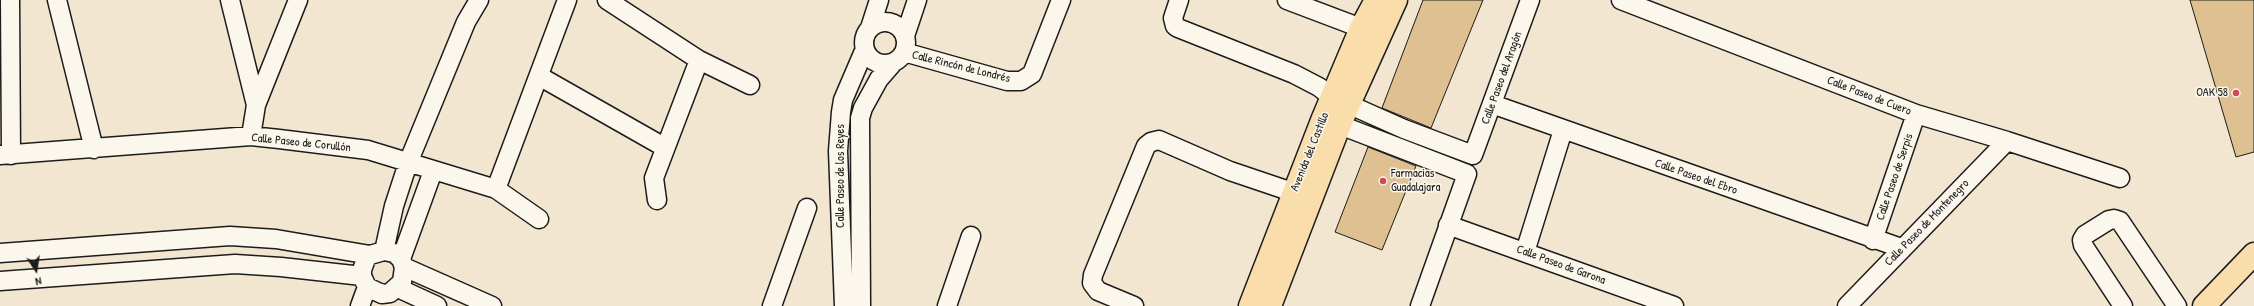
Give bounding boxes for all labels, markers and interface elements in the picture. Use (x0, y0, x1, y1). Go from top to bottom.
street label: Calle Paseo del Aragón (1479, 30, 1525, 126)
street label: Calle Rincón de Londrés (910, 48, 1012, 86)
street label: Calle Paseo de Cuero (1825, 73, 1913, 119)
place label: OAK 58 (2196, 86, 2228, 100)
marker: OAK 58 (2231, 88, 2241, 98)
street label: Avenida del Castillo (1288, 110, 1332, 194)
street label: Calle Paseo de los Reyes (834, 124, 848, 228)
street label: Calle Paseo de Corullón (251, 131, 351, 155)
street label: Calle Paseo de Serpis (1873, 132, 1917, 222)
street label: Calle Paseo del Ebro (1653, 156, 1739, 198)
place label: Farmacias Guadalajara (1391, 167, 1440, 195)
marker: Farmacias Guadalajara (1378, 176, 1388, 186)
street label: Calle Paseo de Montenegro (1882, 177, 1972, 269)
street label: Calle Paseo de Garona (1515, 242, 1607, 288)
north arrow (16, 250, 56, 290)
text: N (34, 274, 43, 289)

